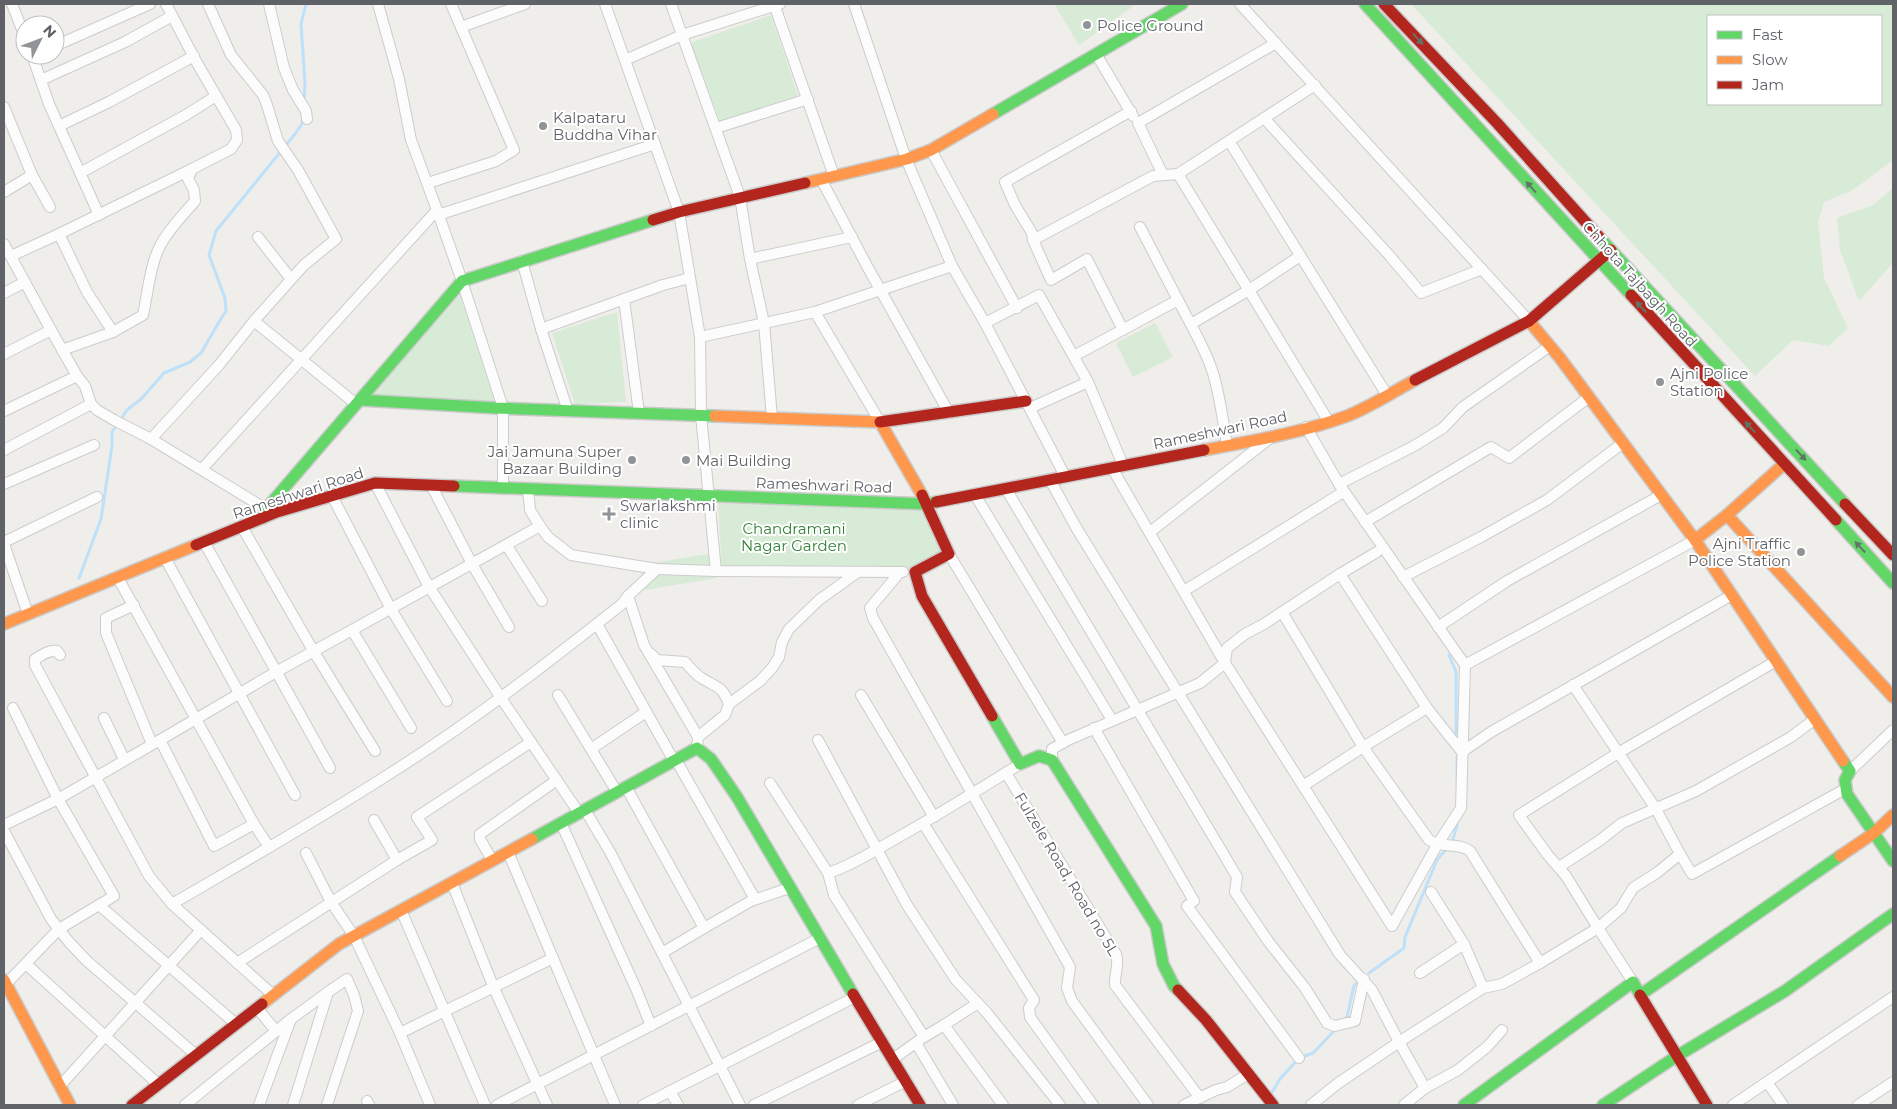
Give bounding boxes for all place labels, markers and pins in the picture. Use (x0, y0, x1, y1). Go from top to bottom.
place label: Police Ground (1097, 16, 1204, 35)
marker: Police Ground (1081, 19, 1093, 31)
place label: Kalpataru Buddha Vihar (553, 108, 657, 144)
marker: Kalpataru Buddha Vihar (537, 120, 549, 132)
place label: Ajni Police Station (1670, 364, 1748, 400)
marker: Ajni Police Station (1654, 376, 1666, 388)
place label: Jai Jamuna Super Bazaar Building (487, 442, 622, 478)
place label: Mai Building (696, 451, 791, 470)
marker: Jai Jamuna Super Bazaar Building (626, 454, 638, 466)
marker: Mai Building (680, 454, 692, 466)
place label: Swarlakshmi clinic (620, 496, 716, 532)
marker: Swarlakshmi clinic (602, 507, 616, 521)
place label: Ajni Traffic Police Station (1688, 534, 1791, 570)
marker: Ajni Traffic Police Station (1795, 546, 1807, 558)

